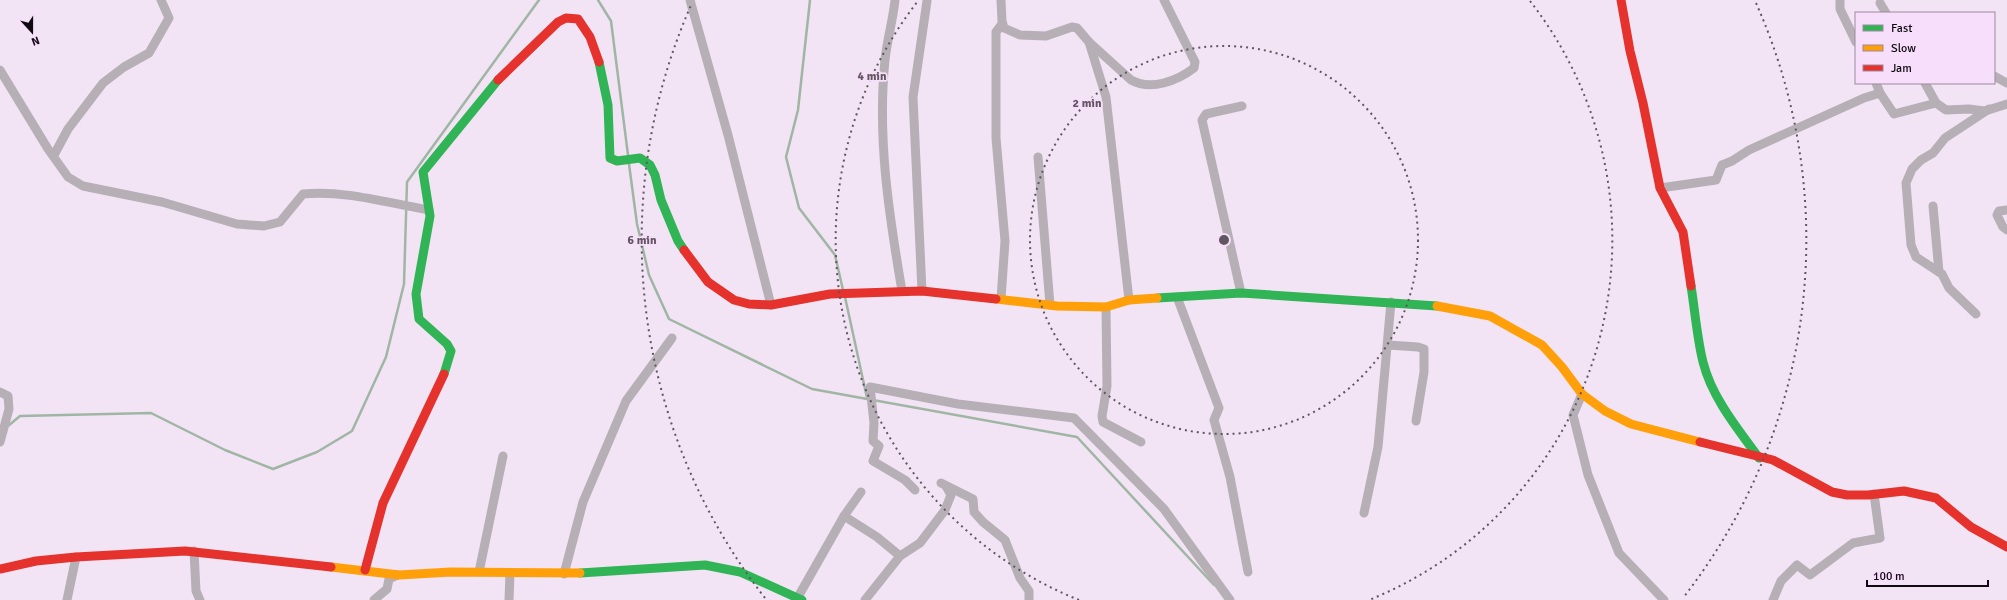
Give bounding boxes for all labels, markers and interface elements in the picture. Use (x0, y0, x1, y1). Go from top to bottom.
north arrow (12, 12, 52, 52)
legend (1855, 12, 1995, 84)
text: Fast (1891, 21, 1912, 36)
text: N (30, 33, 41, 48)
text: Slow (1891, 41, 1916, 56)
text: Jam (1891, 61, 1912, 76)
text: 4 min (858, 69, 887, 84)
text: 2 min (1073, 96, 1102, 111)
text: 6 min (628, 233, 657, 248)
centre of rings (1217, 233, 1231, 247)
scale bar (1867, 562, 1988, 588)
text: 100 m (1873, 569, 1905, 584)

